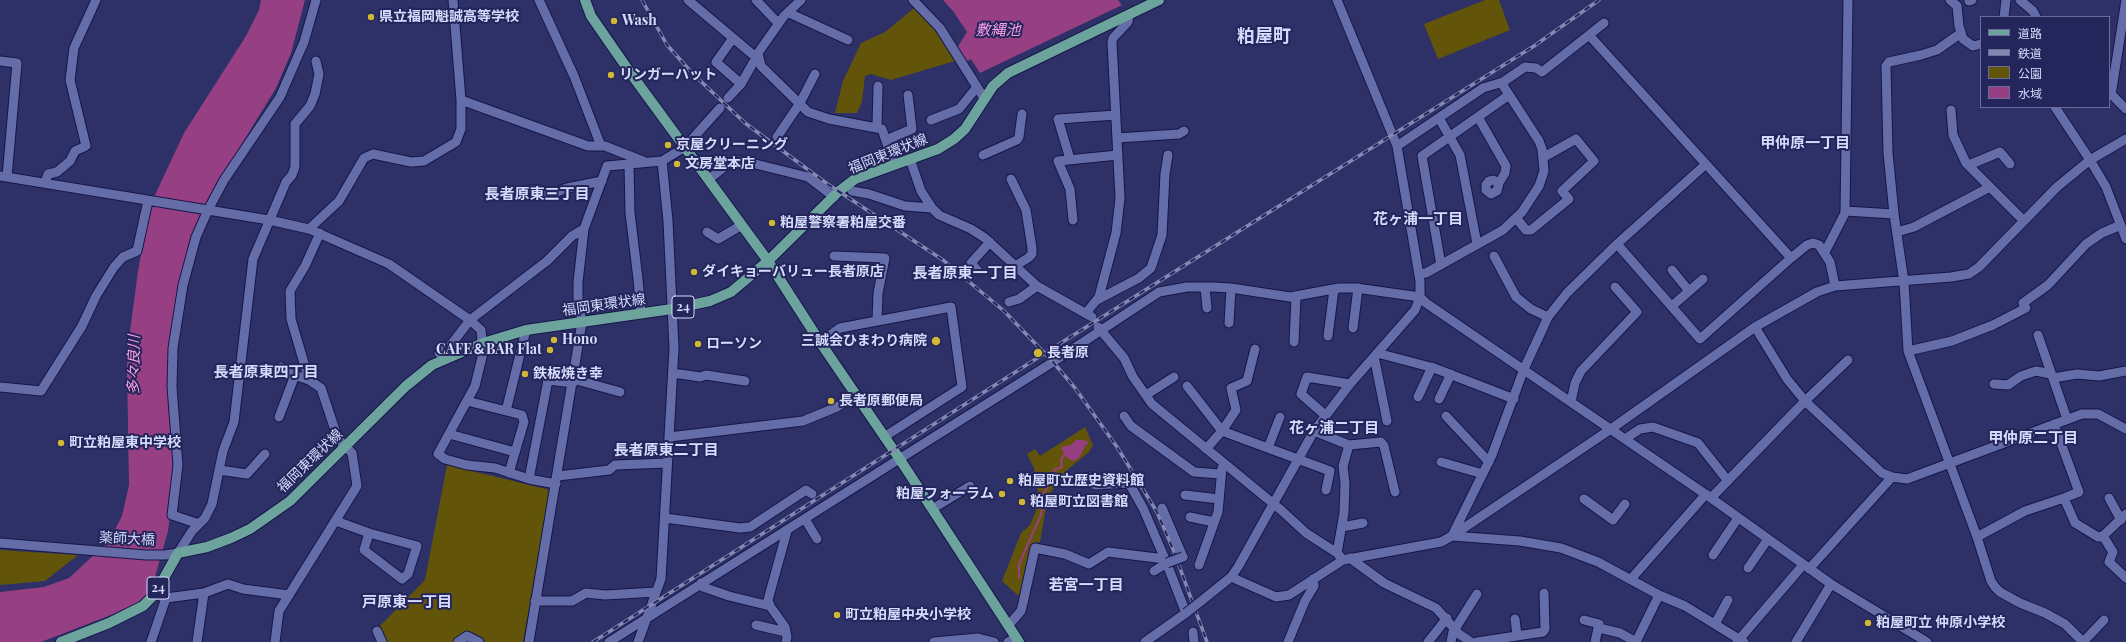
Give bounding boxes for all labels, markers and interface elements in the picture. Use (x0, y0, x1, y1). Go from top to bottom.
place label: 県立福岡魁誠高等学校 (379, 9, 519, 25)
marker: 県立福岡魁誠高等学校 (366, 12, 376, 22)
place label: Wash (622, 13, 657, 29)
marker: Wash (609, 16, 619, 26)
legend (1980, 16, 2110, 108)
water label: 敷縄池 (976, 21, 1020, 39)
district label: 粕屋町 (1237, 25, 1291, 47)
text: 道路 (2018, 25, 2042, 41)
text: 鉄道 (2018, 45, 2042, 61)
text: 公園 (2018, 65, 2042, 81)
place label: リンガーハット (619, 67, 717, 83)
marker: リンガーハット (606, 70, 616, 80)
text: 水域 (2018, 85, 2042, 101)
street label: 福岡東環状線 (846, 130, 930, 178)
district label: 甲仲原一丁目 (1760, 134, 1850, 152)
place label: 京屋クリーニング (676, 137, 788, 153)
marker: 京屋クリーニング (663, 140, 673, 150)
place label: 文房堂本店 (685, 156, 755, 172)
marker: 文房堂本店 (672, 159, 682, 169)
district label: 長者原東三丁目 (485, 185, 589, 203)
district label: 花ヶ浦一丁目 (1373, 210, 1463, 228)
place label: 粕屋警察署粕屋交番 (780, 215, 906, 231)
marker: 粕屋警察署粕屋交番 (767, 218, 777, 228)
place label: ダイキョーバリュー長者原店 (702, 264, 884, 280)
district label: 長者原東一丁目 (913, 264, 1017, 282)
marker: ダイキョーバリュー長者原店 (689, 267, 699, 277)
street label: 福岡東環状線 (561, 291, 647, 319)
road number: 24 (672, 296, 694, 318)
place label: Hono (562, 332, 597, 348)
place label: 三誠会ひまわり病院 (801, 333, 927, 349)
water label: 多々良川 (124, 335, 144, 395)
marker: Hono (549, 335, 559, 345)
marker: 三誠会ひまわり病院 (930, 335, 942, 347)
place label: ローソン (706, 336, 762, 352)
marker: ローソン (693, 339, 703, 349)
place label: CAFE＆BAR Flat (436, 342, 542, 358)
marker: CAFE＆BAR Flat (545, 345, 555, 355)
place label: 長者原 (1047, 345, 1089, 361)
marker: 長者原 (1032, 347, 1044, 359)
district label: 長者原東四丁目 (214, 363, 318, 381)
place label: 鉄板焼き幸 (533, 366, 603, 382)
marker: 鉄板焼き幸 (520, 369, 530, 379)
place label: 長者原郵便局 (839, 393, 923, 409)
marker: 長者原郵便局 (826, 396, 836, 406)
district label: 花ヶ浦二丁目 (1289, 419, 1379, 437)
street label: 福岡東環状線 (274, 426, 346, 496)
district label: 甲仲原二丁目 (1988, 429, 2078, 447)
place label: 町立粕屋東中学校 (69, 435, 181, 451)
marker: 町立粕屋東中学校 (56, 438, 66, 448)
district label: 長者原東二丁目 (614, 441, 718, 459)
place label: 粕屋町立歴史資料館 (1018, 473, 1144, 489)
marker: 粕屋町立歴史資料館 (1005, 476, 1015, 486)
place label: 粕屋フォーラム (896, 486, 994, 502)
marker: 粕屋フォーラム (997, 489, 1007, 499)
place label: 粕屋町立図書館 (1030, 494, 1128, 510)
marker: 粕屋町立図書館 (1017, 497, 1027, 507)
street label: 薬師大橋 (99, 529, 155, 549)
district label: 若宮一丁目 (1049, 576, 1123, 594)
road number: 24 (147, 577, 169, 599)
district label: 戸原東一丁目 (362, 593, 452, 611)
place label: 町立粕屋中央小学校 (845, 607, 971, 623)
marker: 町立粕屋中央小学校 (832, 610, 842, 620)
place label: 粕屋町立 仲原小学校 (1876, 615, 2005, 631)
marker: 粕屋町立 仲原小学校 (1863, 618, 1873, 628)

